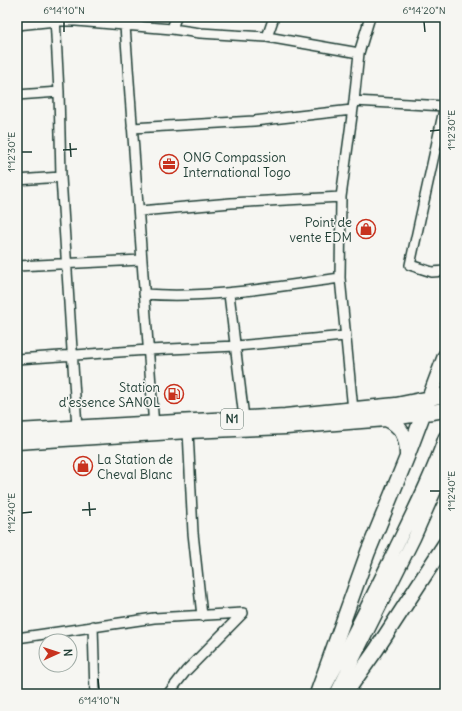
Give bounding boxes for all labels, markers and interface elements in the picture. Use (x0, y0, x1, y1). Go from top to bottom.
text: 6°14'10"N (43, 4, 85, 17)
text: 6°14'20"N (402, 4, 446, 17)
text: 1°12'30"E (445, 110, 458, 150)
text: 1°12'30"E (5, 132, 18, 172)
place label: ONG Compassion International Togo (183, 149, 291, 181)
office icon: ONG Compassion International Togo (158, 153, 180, 175)
place label: Point de vente EDM (290, 214, 352, 246)
shop icon: Point de vente EDM (355, 218, 377, 240)
place label: Station d'essence SANOL (59, 379, 160, 411)
fuel station icon: Station d'essence SANOL (163, 383, 185, 405)
road number: N1 (221, 409, 243, 429)
place label: La Station de Cheval Blanc (97, 451, 173, 483)
shop icon: La Station de Cheval Blanc (72, 455, 94, 477)
text: 1°12'40"E (445, 471, 458, 511)
text: 1°12'40"E (5, 493, 18, 533)
north arrow (38, 633, 78, 673)
text: N (61, 648, 75, 657)
text: 6°14'10"N (78, 694, 120, 707)

